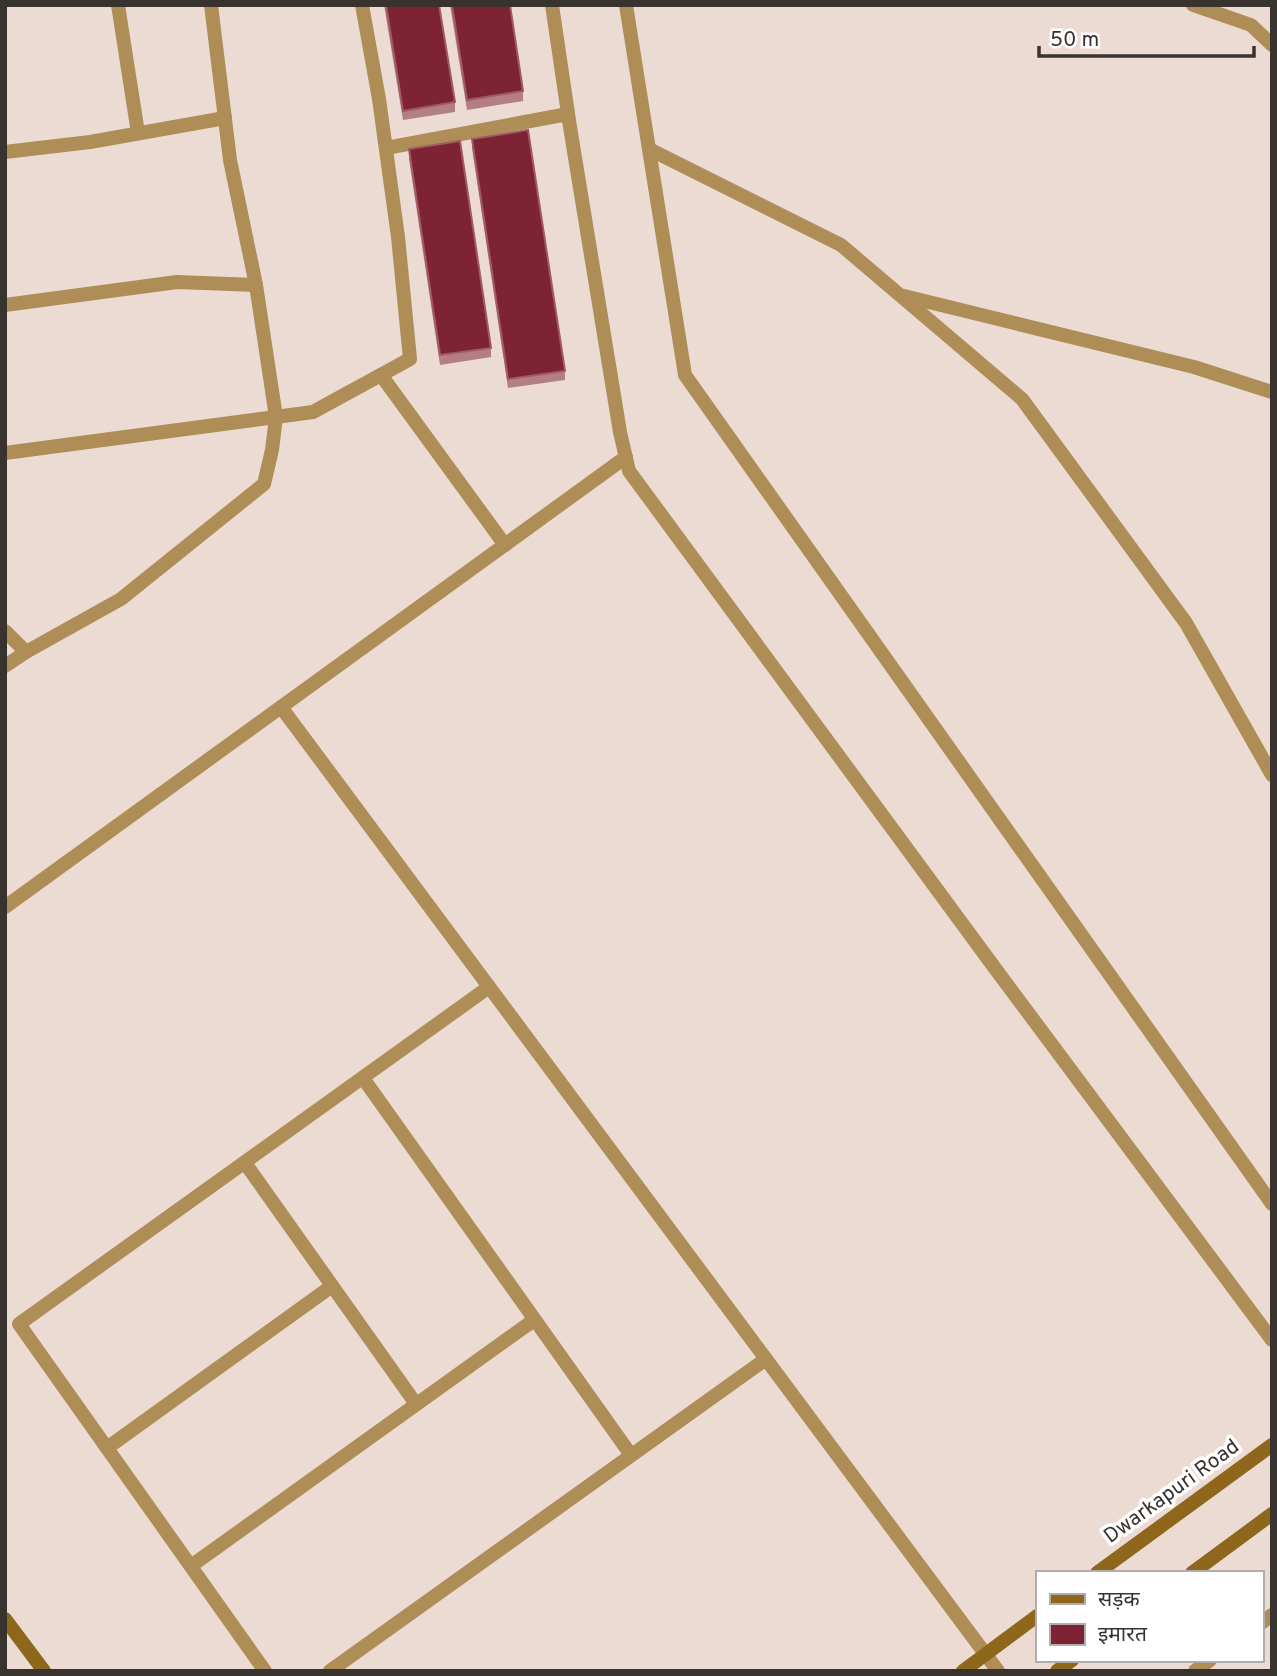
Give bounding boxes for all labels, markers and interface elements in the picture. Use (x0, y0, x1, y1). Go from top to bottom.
scale bar (1039, 14, 1254, 58)
text: 50 m (1050, 27, 1099, 54)
street label: Dwarkapuri Road (1099, 1434, 1245, 1550)
legend (1036, 1571, 1263, 1662)
text: सड़क (1098, 1587, 1140, 1614)
text: इमारत (1098, 1622, 1148, 1649)

